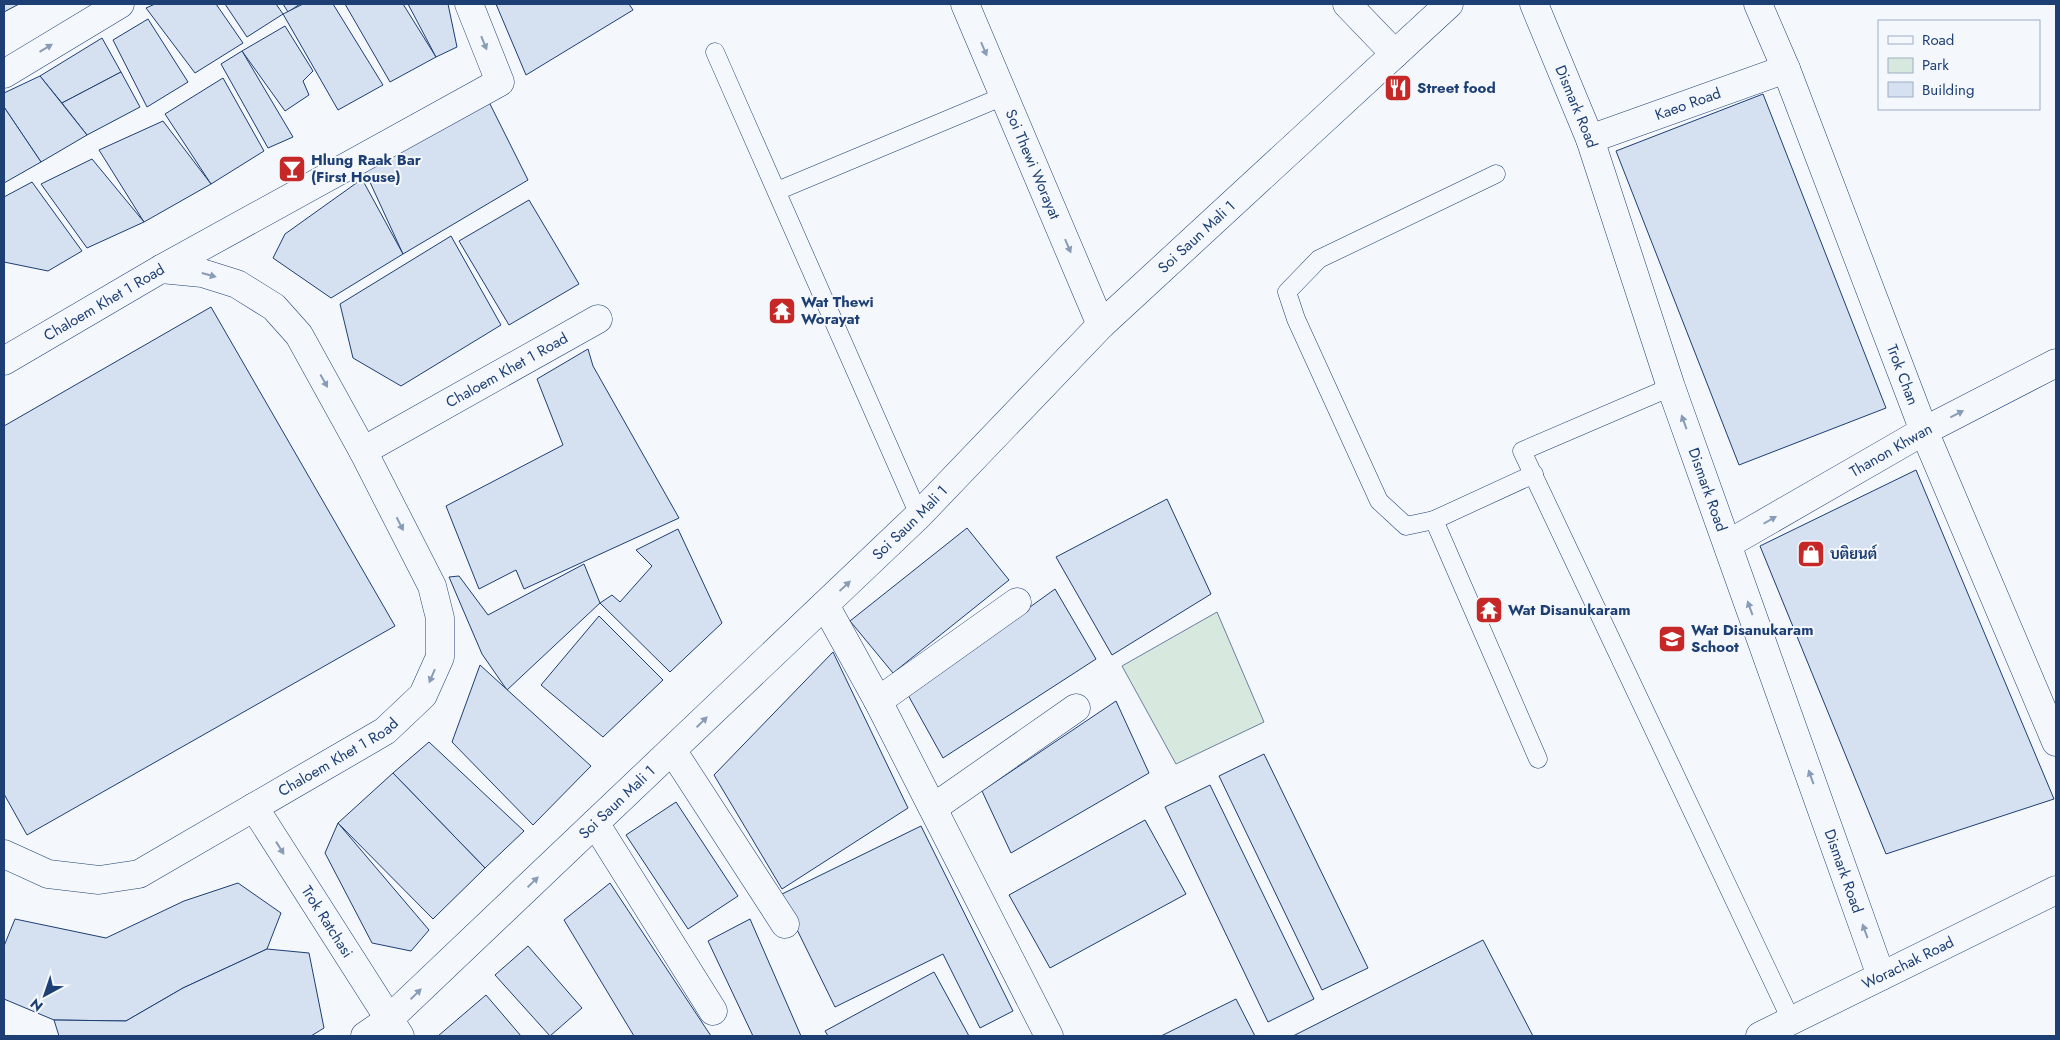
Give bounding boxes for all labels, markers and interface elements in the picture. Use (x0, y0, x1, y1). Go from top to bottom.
legend (1878, 20, 2040, 110)
text: Road (1922, 29, 1954, 51)
one-way arrow (481, 36, 489, 50)
one-way arrow (980, 42, 988, 56)
one-way arrow (39, 44, 52, 53)
text: Park (1922, 54, 1949, 76)
street label: Dismark Road (1550, 62, 1603, 151)
restaurant icon: Street food (1383, 73, 1413, 103)
place label: Street food (1417, 77, 1496, 99)
text: Building (1922, 79, 1974, 101)
street label: Kaeo Road (1652, 82, 1724, 126)
street label: Soi Thewi Worayat (1000, 106, 1066, 223)
place label: Hlung Raak Bar (First House) (311, 149, 422, 188)
bar icon: Hlung Raak Bar (First House) (277, 154, 307, 184)
street label: Soi Saun Mali 1 (1153, 195, 1240, 278)
one-way arrow (1064, 239, 1072, 254)
street label: Chaloem Khet 1 Road (39, 258, 169, 346)
one-way arrow (201, 272, 216, 280)
place label: Wat Thewi Worayat (801, 291, 874, 330)
temple icon: Wat Thewi Worayat (767, 296, 797, 326)
street label: Chaloem Khet 1 Road (442, 327, 572, 413)
street label: Trok Chan (1881, 341, 1924, 408)
one-way arrow (320, 373, 328, 388)
one-way arrow (1950, 410, 1964, 418)
one-way arrow (1680, 414, 1688, 429)
street label: Thanon Khwan (1845, 418, 1936, 483)
street label: Dismark Road (1682, 445, 1733, 535)
street label: Soi Saun Mali 1 (867, 480, 953, 565)
one-way arrow (1763, 516, 1777, 524)
one-way arrow (396, 517, 404, 531)
shop icon: บติยนต์ (1796, 539, 1826, 569)
place label: บติยนต์ (1830, 543, 1878, 565)
one-way arrow (839, 580, 851, 592)
temple icon: Wat Disanukaram (1474, 595, 1504, 625)
place label: Wat Disanukaram (1508, 599, 1630, 621)
one-way arrow (1746, 600, 1754, 615)
place label: Wat Disanukaram Schoot (1691, 619, 1813, 658)
school or university icon: Wat Disanukaram Schoot (1657, 624, 1687, 654)
one-way arrow (427, 669, 435, 683)
street label: Chaloem Khet 1 Road (274, 713, 403, 802)
one-way arrow (696, 716, 708, 728)
street label: Soi Saun Mali 1 (574, 760, 660, 844)
one-way arrow (1807, 770, 1814, 785)
street label: Dismark Road (1819, 826, 1869, 916)
one-way arrow (275, 842, 284, 855)
one-way arrow (527, 876, 539, 888)
street label: Trok Ratchasi (296, 881, 358, 962)
one-way arrow (1861, 923, 1868, 938)
street label: Worachak Road (1858, 931, 1958, 995)
north arrow (20, 970, 70, 1020)
one-way arrow (409, 988, 421, 1000)
text: N (26, 994, 47, 1016)

